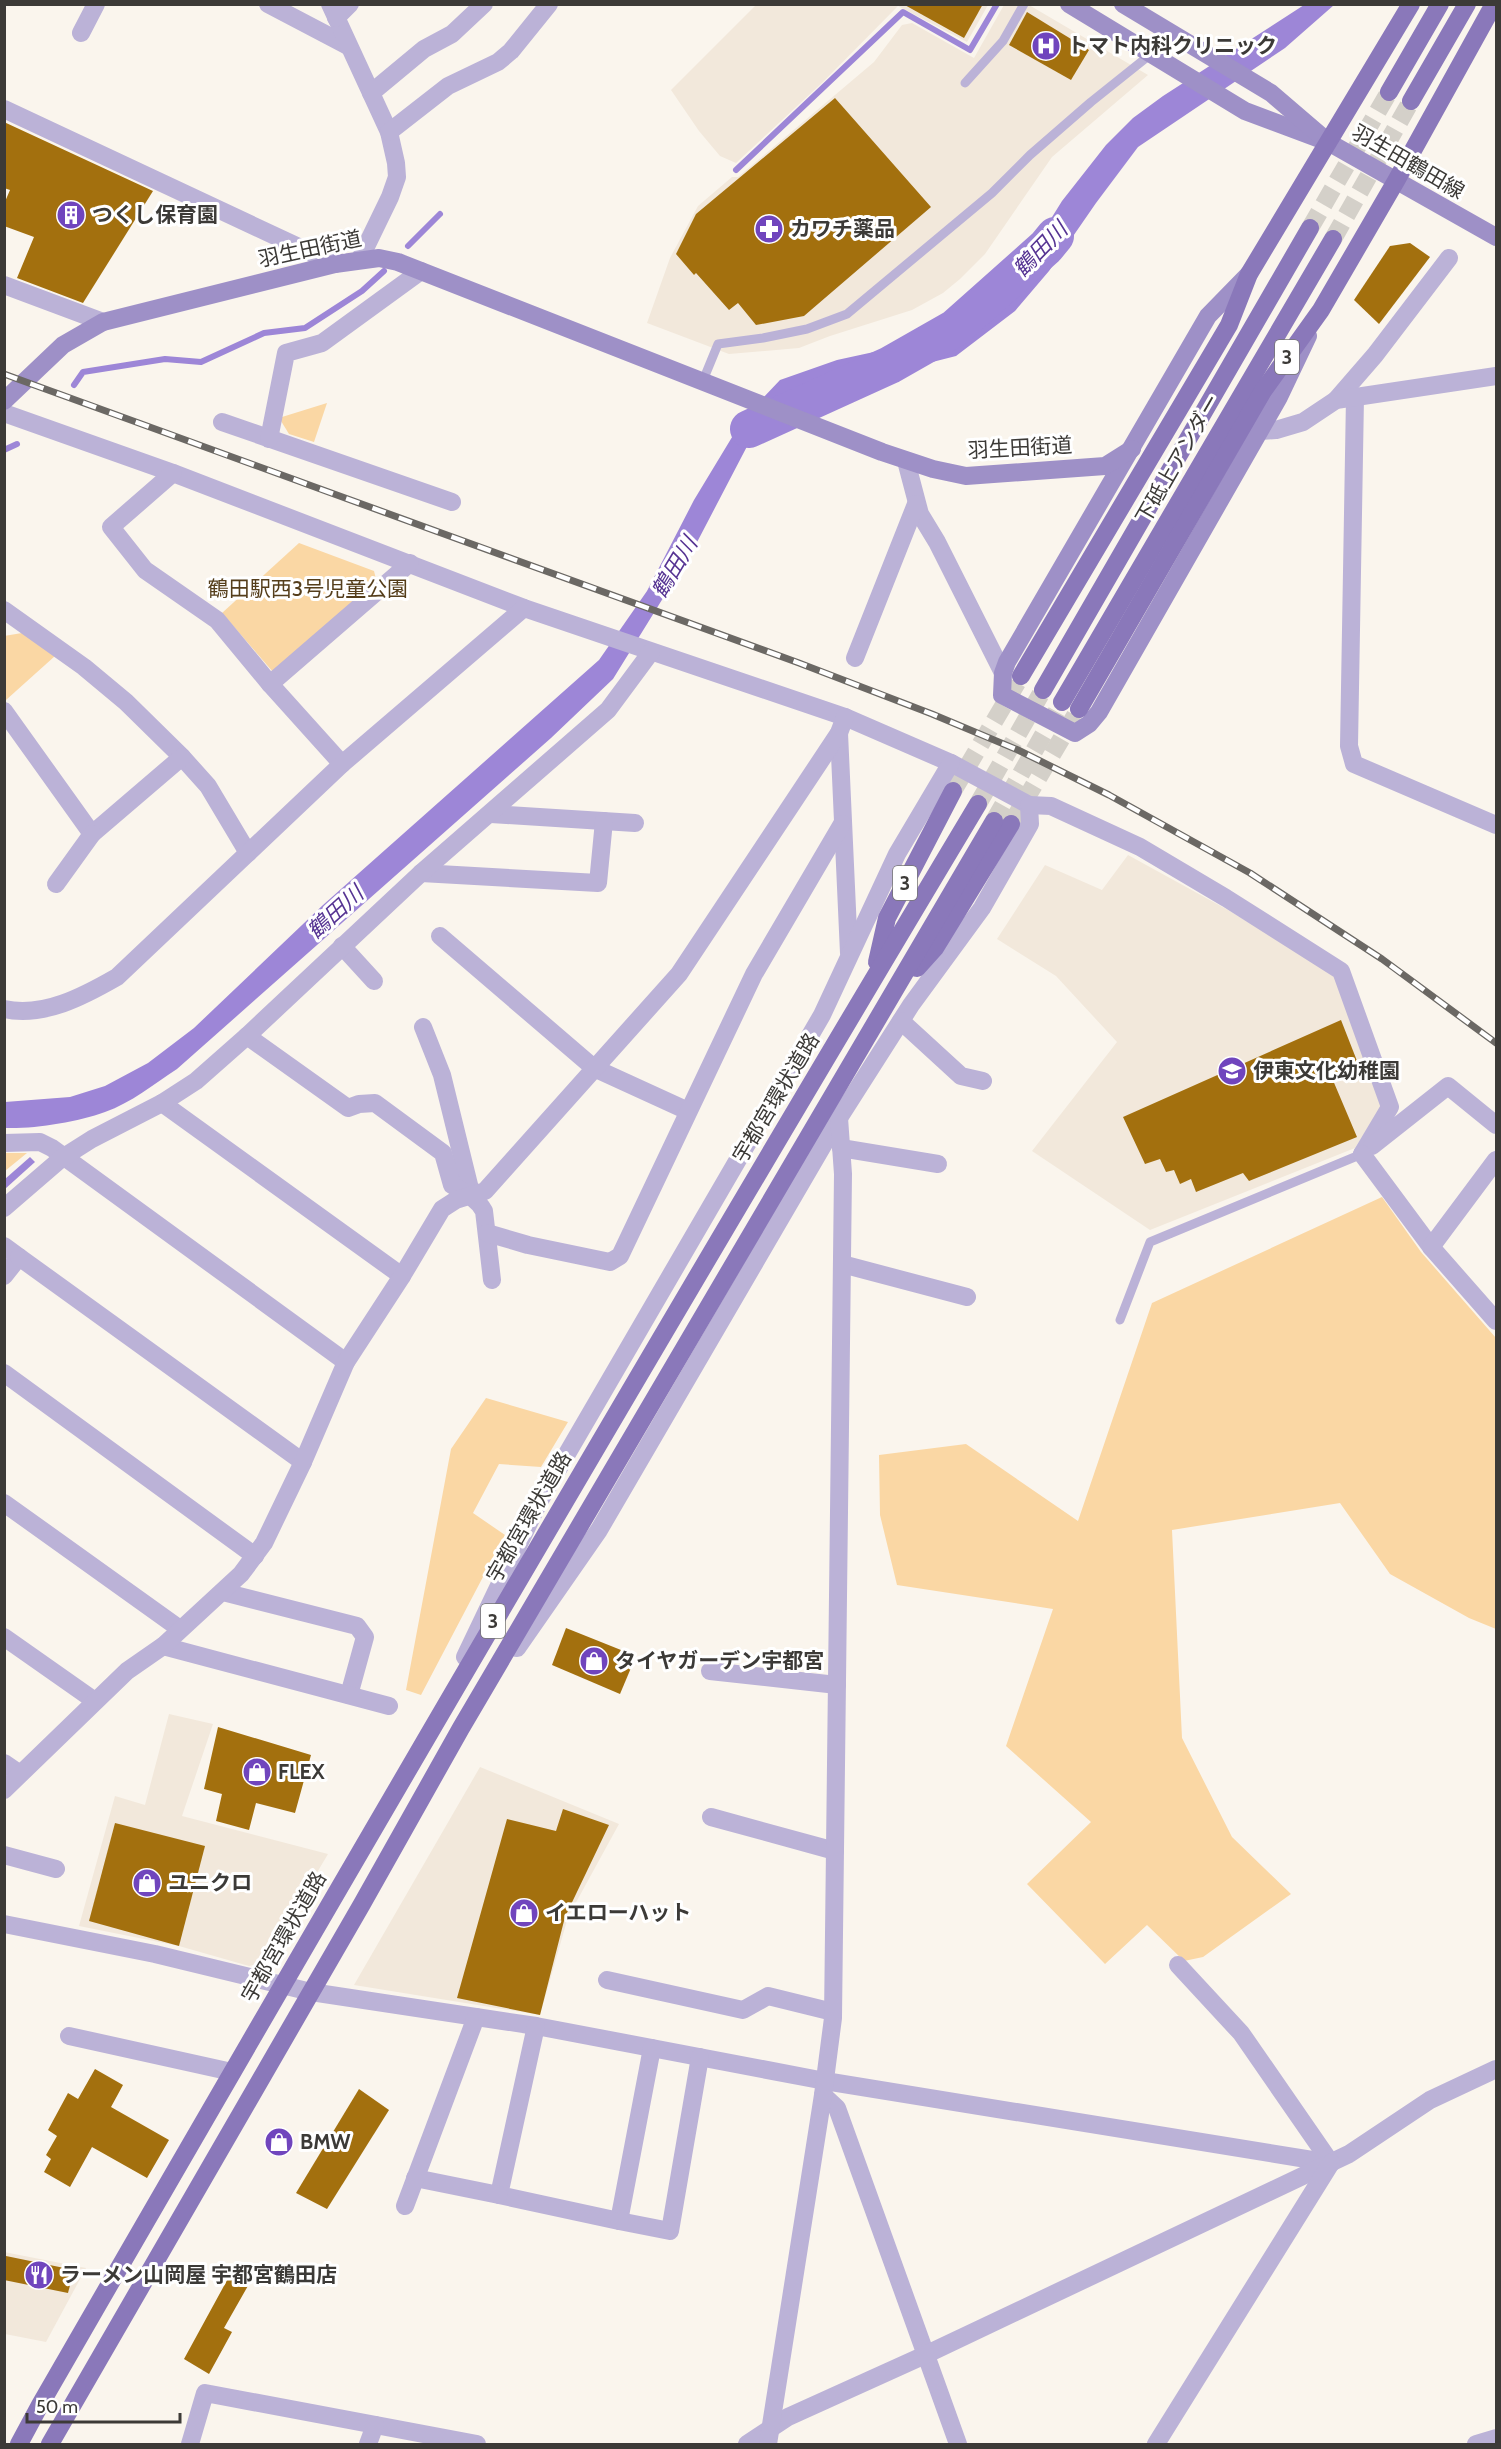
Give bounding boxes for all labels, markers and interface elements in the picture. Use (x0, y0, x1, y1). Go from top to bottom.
hospital icon: トマト内科クリニック (1030, 30, 1062, 62)
place label: トマト内科クリニック (1067, 33, 1277, 58)
street label: 羽生田鶴田線 (1347, 119, 1469, 204)
building icon: つくし保育園 (55, 199, 87, 231)
place label: つくし保育園 (92, 202, 218, 227)
pharmacy icon: カワチ薬品 (753, 213, 785, 245)
water label: 鶴田川 (1008, 215, 1074, 282)
place label: カワチ薬品 (790, 216, 895, 241)
street label: 羽生田街道 (256, 225, 364, 272)
road number: 3 (1275, 340, 1299, 374)
street label: 下砥上アンダー (1130, 389, 1225, 528)
street label: 羽生田街道 (967, 432, 1073, 463)
water label: 鶴田川 (646, 530, 704, 603)
park label: 鶴田駅西3号児童公園 (208, 576, 408, 601)
road number: 3 (893, 866, 917, 900)
water label: 鶴田川 (302, 879, 370, 944)
street label: 宇都宮環状道路 (727, 1028, 824, 1167)
school or university icon: 伊東文化幼稚園 (1216, 1055, 1248, 1087)
place label: 伊東文化幼稚園 (1253, 1058, 1400, 1083)
street label: 宇都宮環状道路 (481, 1447, 576, 1587)
road number: 3 (481, 1604, 505, 1638)
shop icon: タイヤガーデン宇都宮 (578, 1645, 610, 1677)
place label: タイヤガーデン宇都宮 (615, 1648, 824, 1673)
shop icon: FLEX (241, 1756, 273, 1788)
place label: FLEX (278, 1759, 325, 1784)
shop icon: ユニクロ (131, 1867, 163, 1899)
street label: 宇都宮環状道路 (236, 1867, 331, 2007)
place label: ユニクロ (168, 1870, 252, 1895)
shop icon: イエローハット (508, 1897, 540, 1929)
place label: イエローハット (545, 1900, 691, 1925)
shop icon: BMW (263, 2126, 295, 2158)
place label: BMW (300, 2129, 351, 2154)
restaurant icon: ラーメン山岡屋 宇都宮鶴田店 (23, 2259, 55, 2291)
place label: ラーメン山岡屋 宇都宮鶴田店 (60, 2262, 337, 2287)
scale bar (27, 2386, 180, 2424)
text: 50 m (36, 2396, 78, 2418)

